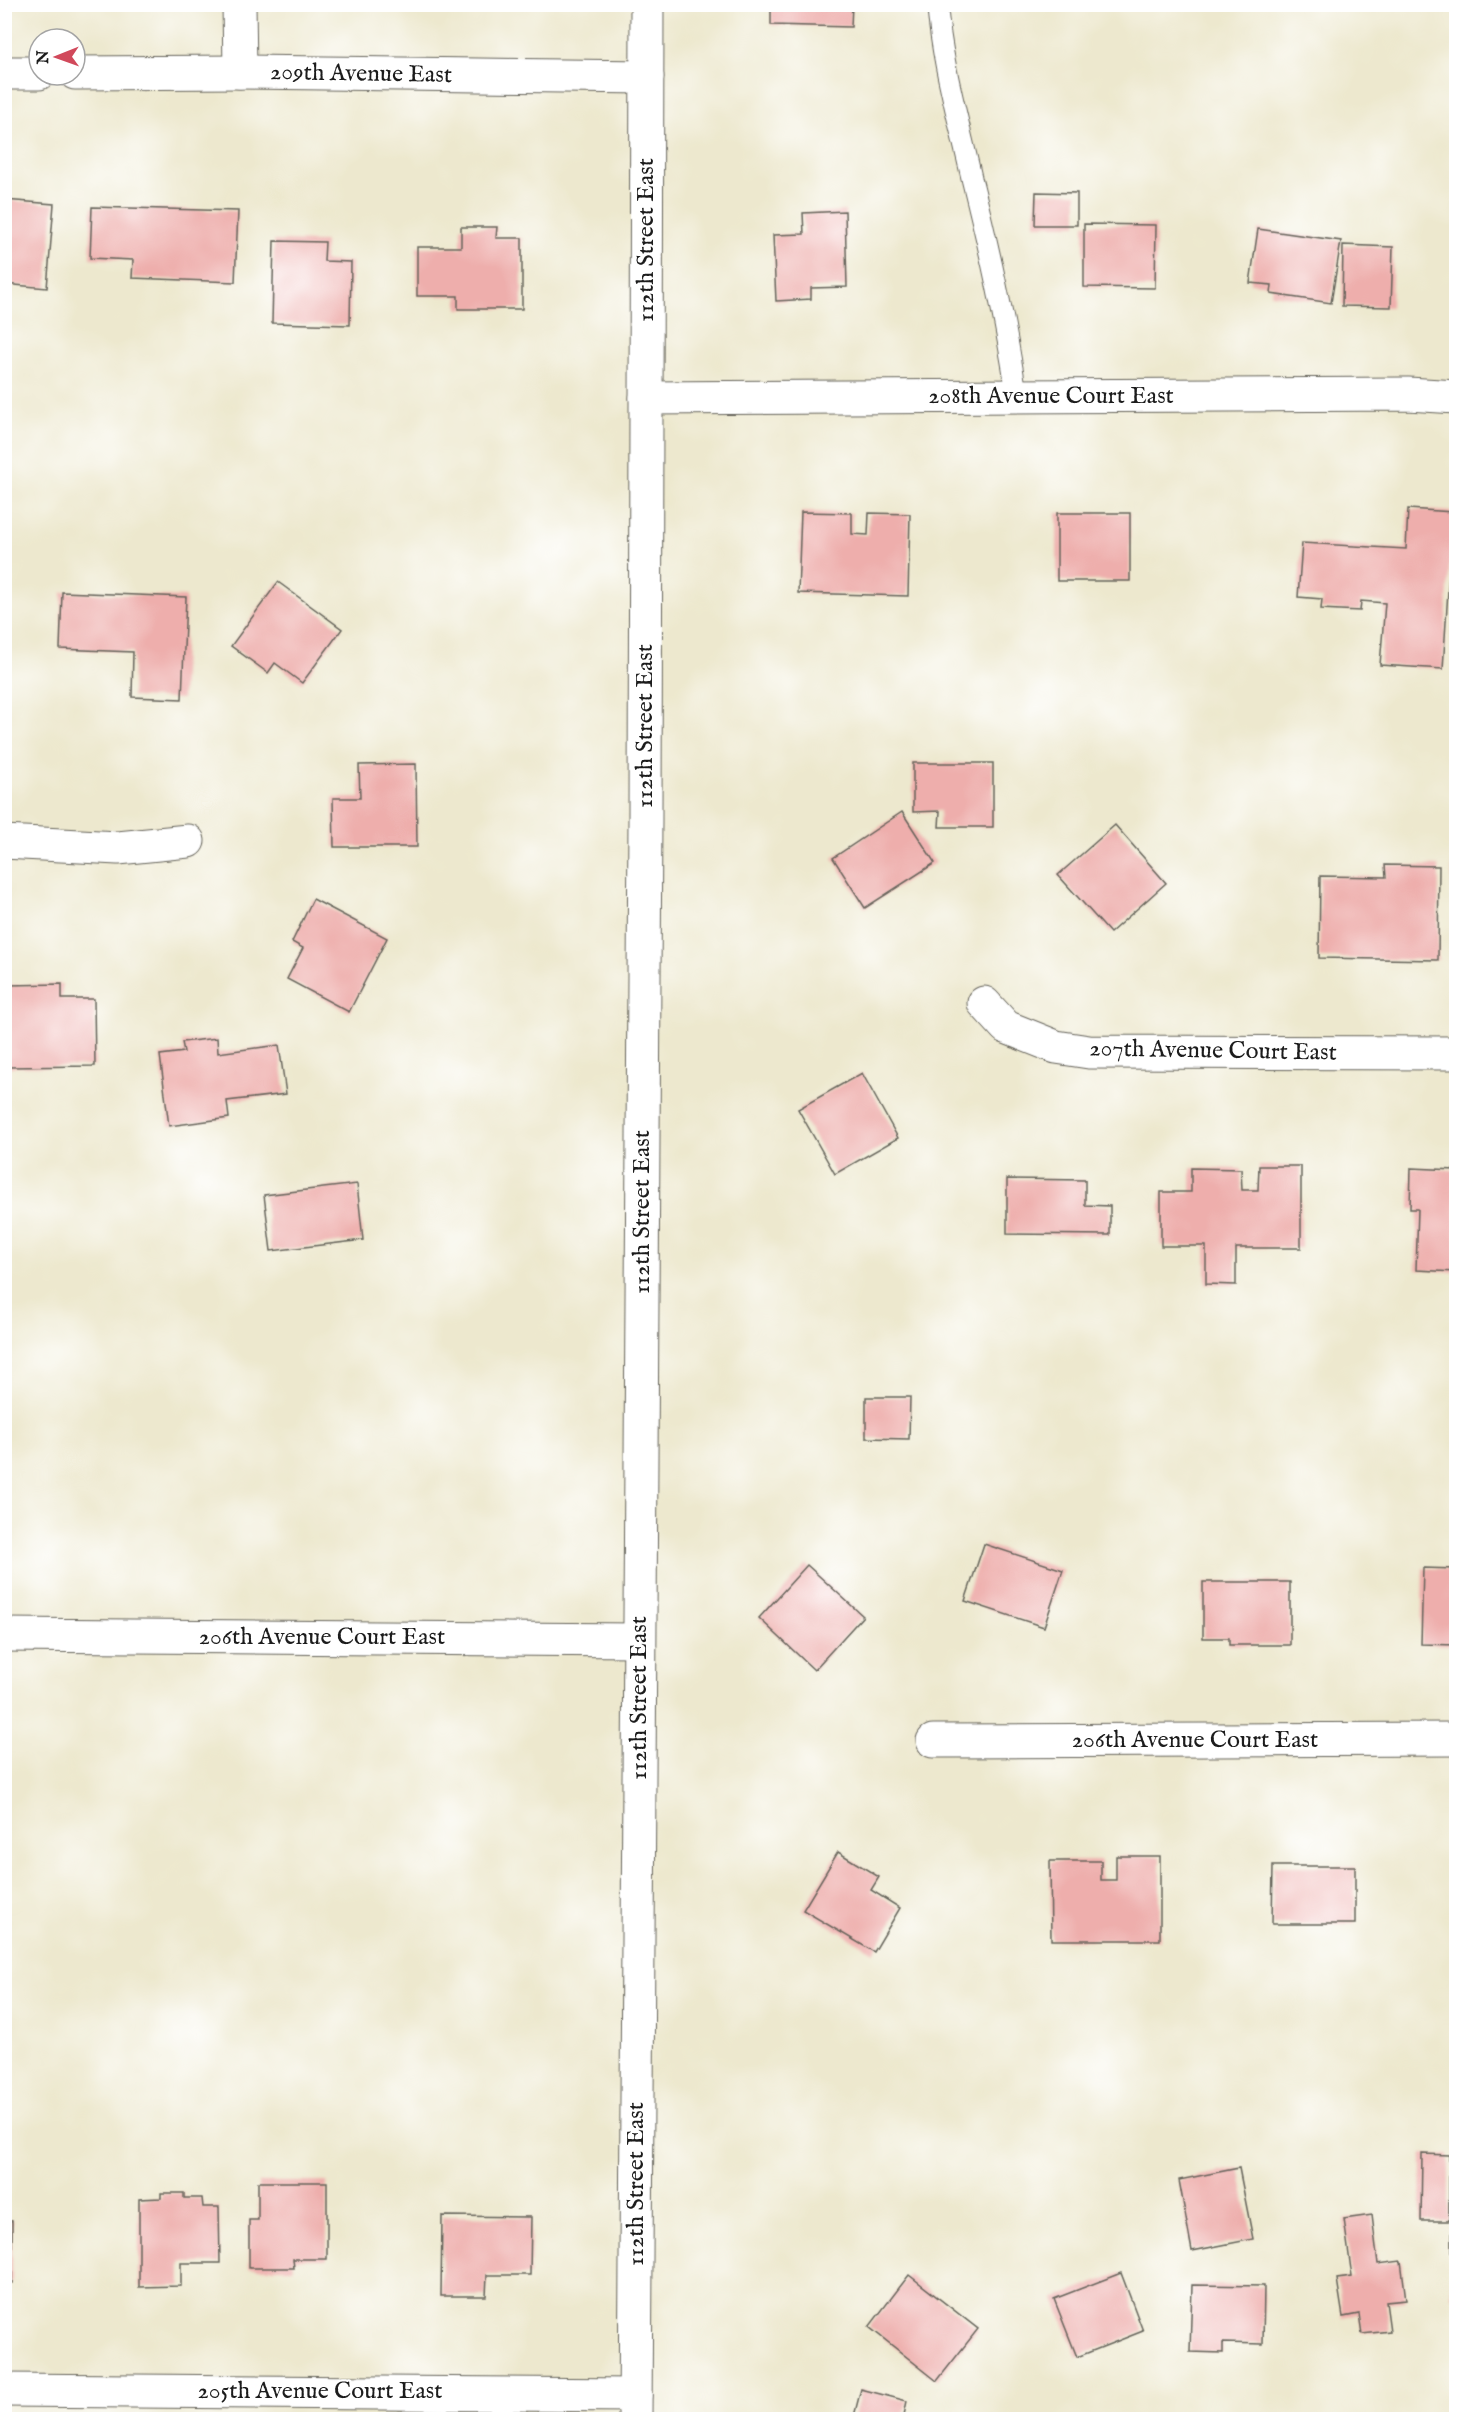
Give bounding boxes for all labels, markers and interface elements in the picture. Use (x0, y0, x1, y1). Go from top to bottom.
north arrow (27, 27, 87, 87)
text: N (34, 50, 54, 65)
street label: 209th Avenue East (270, 57, 452, 91)
street label: 112th Street East (631, 158, 662, 322)
street label: 208th Avenue Court East (928, 381, 1174, 412)
street label: 112th Street East (630, 644, 661, 808)
street label: 207th Avenue Court East (1089, 1033, 1337, 1069)
street label: 112th Street East (627, 1130, 658, 1294)
street label: 112th Street East (624, 1616, 655, 1780)
street label: 206th Avenue Court East (199, 1622, 445, 1653)
street label: 206th Avenue Court East (1072, 1725, 1318, 1756)
street label: 112th Street East (621, 2102, 652, 2266)
street label: 205th Avenue Court East (198, 2376, 442, 2407)

